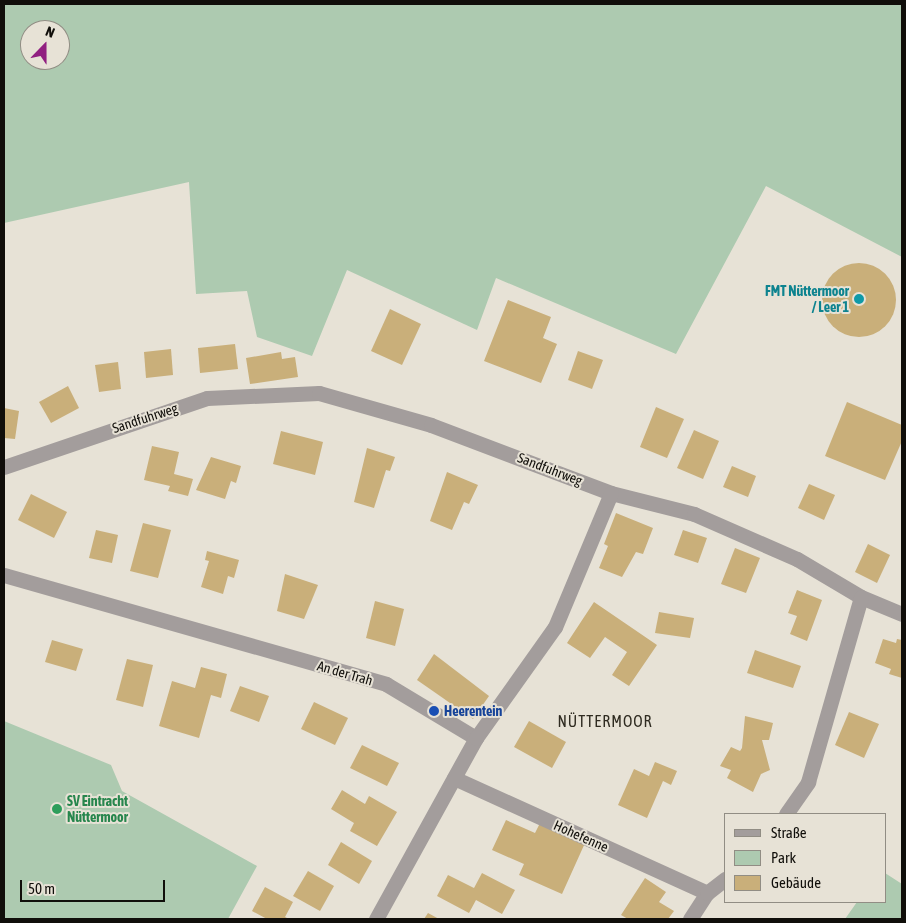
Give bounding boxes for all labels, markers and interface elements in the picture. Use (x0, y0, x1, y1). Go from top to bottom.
north arrow (20, 20, 70, 70)
text: N (43, 23, 57, 41)
place label: FMT Nüttermoor / Leer 1 (765, 283, 849, 316)
marker: FMT Nüttermoor / Leer 1 (853, 293, 865, 305)
street label: Sandfuhrweg (110, 400, 180, 436)
street label: Sandfuhrweg (515, 449, 585, 489)
street label: An der Trah (315, 657, 375, 689)
place label: Heerentein (444, 703, 502, 719)
marker: Heerentein (428, 705, 440, 717)
district label: NÜTTERMOOR (556, 711, 654, 731)
place label: SV Eintracht Nüttermoor (67, 793, 128, 826)
marker: SV Eintracht Nüttermoor (51, 803, 63, 815)
legend (724, 813, 886, 903)
street label: Hohefenne (551, 817, 611, 855)
text: Straße (771, 824, 807, 841)
text: Park (771, 849, 796, 866)
scale bar (22, 870, 168, 902)
text: Gebäude (771, 874, 821, 891)
text: 50 m (28, 880, 55, 897)

